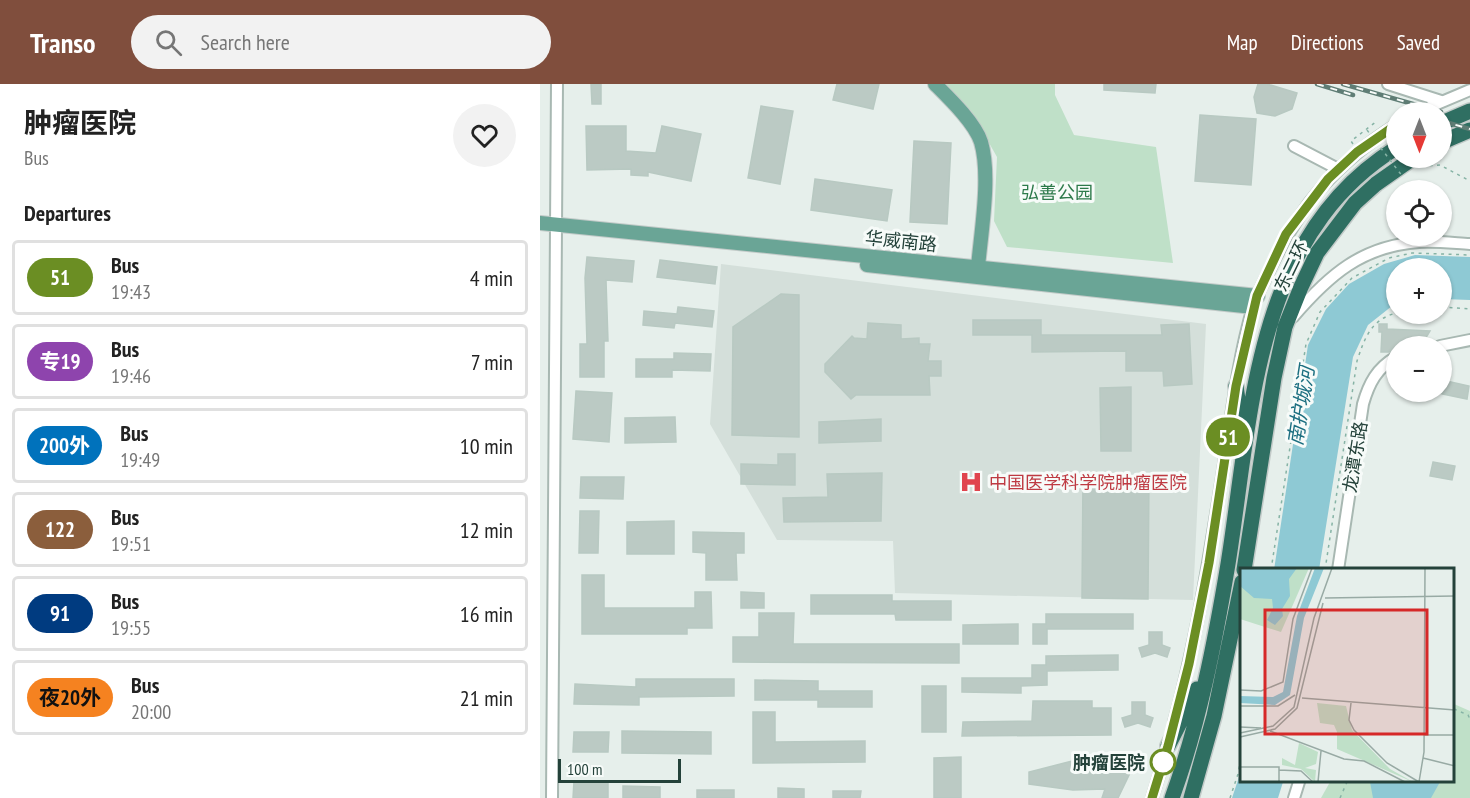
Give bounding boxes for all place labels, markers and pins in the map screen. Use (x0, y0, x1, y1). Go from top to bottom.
hospital icon: 中国医学科学院肿瘤医院 (958, 469, 984, 495)
place label: 中国医学科学院肿瘤医院 (989, 471, 1187, 494)
marker: 肿瘤医院 (1150, 749, 1176, 775)
place label: 肿瘤医院 (1073, 751, 1145, 774)

